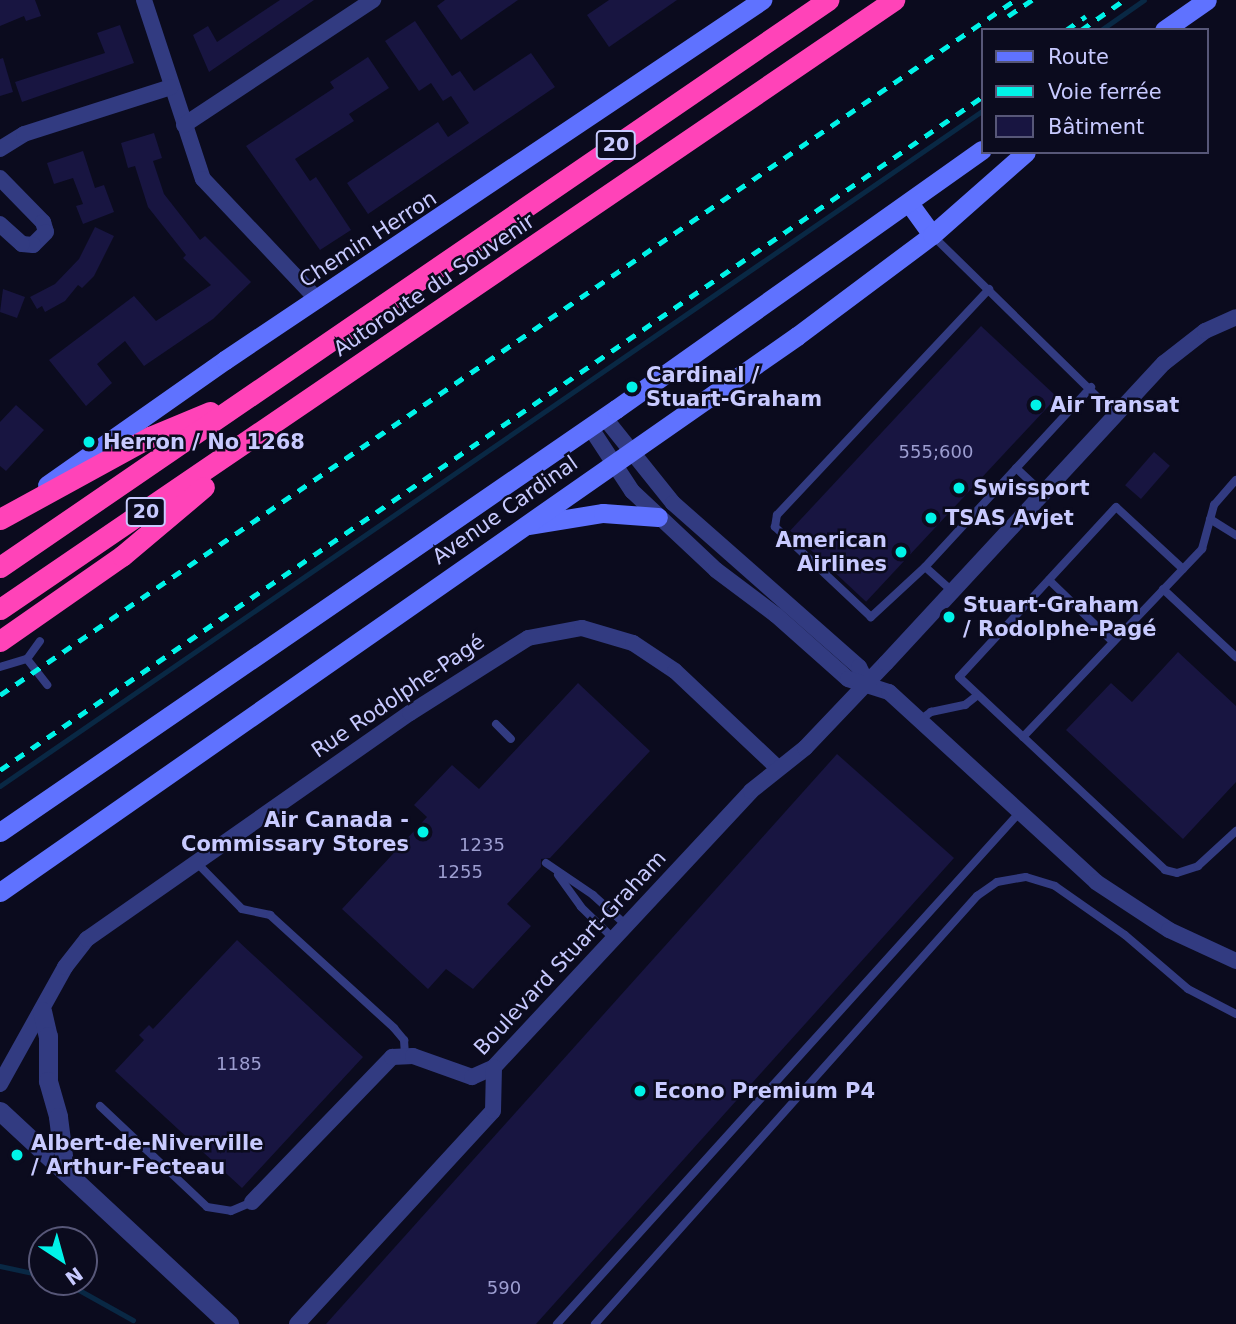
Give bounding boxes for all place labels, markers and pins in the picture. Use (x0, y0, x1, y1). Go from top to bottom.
place label: Cardinal / Stuart-Graham (646, 362, 822, 412)
marker: Cardinal / Stuart-Graham (624, 379, 640, 395)
place label: Air Transat (1050, 392, 1179, 418)
marker: Air Transat (1028, 397, 1044, 413)
place label: Herron / No 1268 (103, 429, 305, 455)
marker: Herron / No 1268 (81, 434, 97, 450)
place label: Swissport (973, 475, 1090, 501)
marker: Swissport (951, 480, 967, 496)
place label: TSAS Avjet (945, 505, 1074, 531)
marker: TSAS Avjet (923, 510, 939, 526)
place label: American Airlines (775, 527, 887, 577)
marker: American Airlines (893, 544, 909, 560)
place label: Stuart-Graham / Rodolphe-Pagé (963, 592, 1156, 642)
marker: Stuart-Graham / Rodolphe-Pagé (941, 609, 957, 625)
place label: Air Canada - Commissary Stores (181, 807, 409, 857)
marker: Air Canada - Commissary Stores (415, 824, 431, 840)
place label: Econo Premium P4 (654, 1078, 875, 1104)
marker: Econo Premium P4 (632, 1083, 648, 1099)
place label: Albert-de-Niverville / Arthur-Fecteau (31, 1130, 263, 1180)
marker: Albert-de-Niverville / Arthur-Fecteau (9, 1147, 25, 1163)

